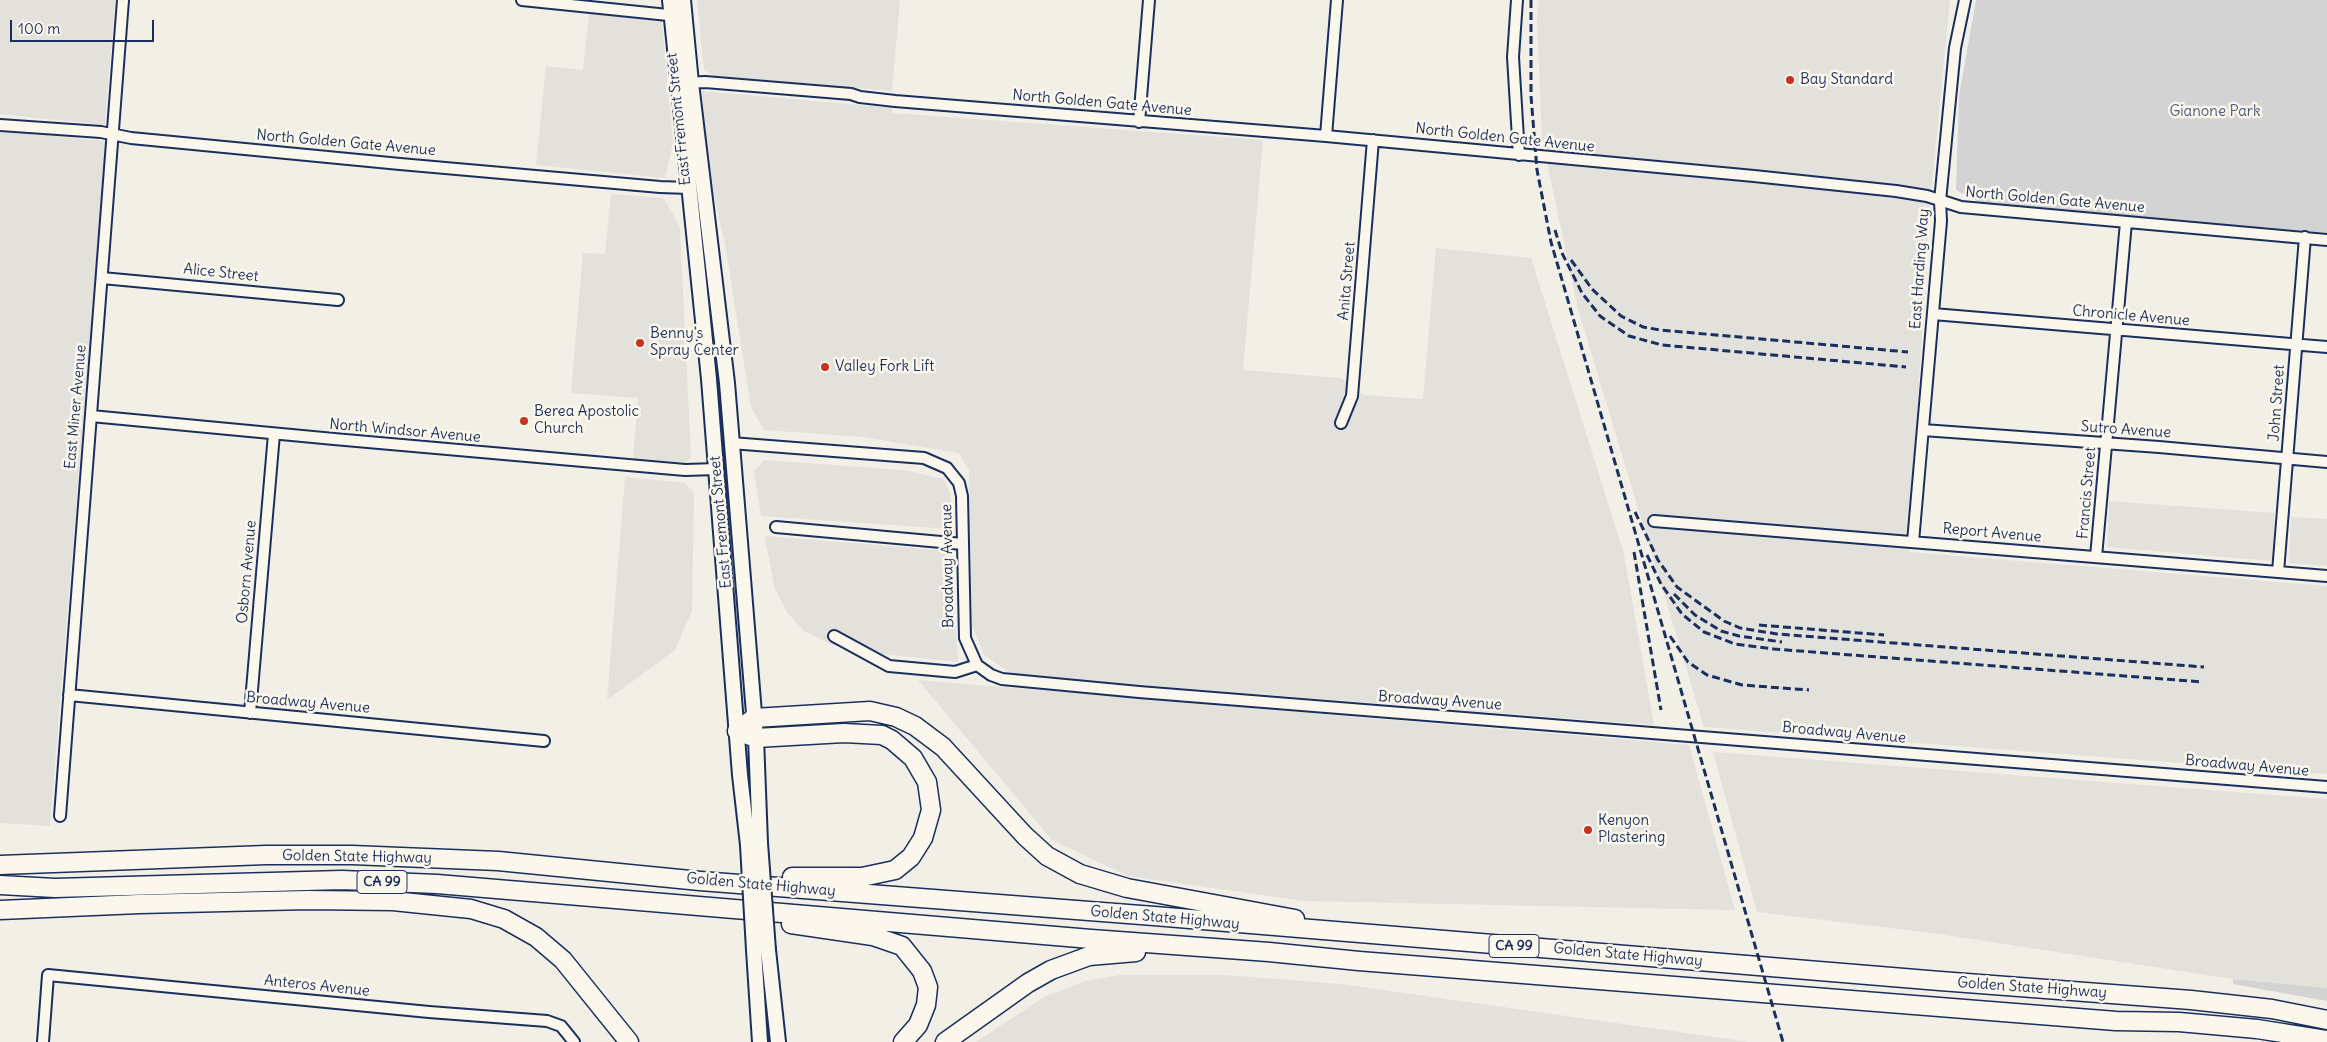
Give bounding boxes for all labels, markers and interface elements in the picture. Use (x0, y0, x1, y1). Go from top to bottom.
scale bar (12, 10, 156, 42)
text: 100 m (18, 19, 60, 38)
street label: East Fremont Street (663, 52, 695, 186)
place label: Bay Standard (1800, 71, 1893, 89)
marker: Bay Standard (1784, 74, 1796, 86)
street label: North Golden Gate Avenue (1012, 86, 1192, 120)
park label: Gianone Park (2169, 103, 2261, 121)
street label: North Golden Gate Avenue (1415, 120, 1595, 156)
street label: North Golden Gate Avenue (256, 126, 436, 160)
street label: North Golden Gate Avenue (1965, 183, 2145, 217)
street label: East Harding Way (1907, 208, 1933, 330)
street label: Anita Street (1335, 241, 1359, 321)
street label: Alice Street (183, 260, 259, 286)
street label: Chronicle Avenue (2071, 302, 2191, 330)
place label: Benny's Spray Center (650, 325, 739, 360)
marker: Benny's Spray Center (634, 337, 646, 349)
street label: East Miner Avenue (62, 344, 90, 470)
place label: Valley Fork Lift (835, 358, 934, 376)
marker: Valley Fork Lift (819, 361, 831, 373)
street label: John Street (2265, 364, 2289, 442)
place label: Berea Apostolic Church (534, 403, 639, 438)
street label: North Windsor Avenue (329, 415, 481, 447)
marker: Berea Apostolic Church (518, 415, 530, 427)
street label: Sutro Avenue (2080, 418, 2172, 442)
street label: Francis Street (2074, 446, 2100, 540)
street label: East Fremont Street (706, 455, 736, 589)
street label: Broadway Avenue (938, 504, 958, 628)
street label: Osborn Avenue (234, 520, 260, 624)
street label: Report Avenue (1942, 520, 2042, 546)
street label: Broadway Avenue (1377, 688, 1503, 714)
street label: Broadway Avenue (245, 689, 371, 717)
street label: Broadway Avenue (1781, 719, 1907, 747)
street label: Broadway Avenue (2184, 752, 2310, 780)
place label: Kenyon Plastering (1598, 812, 1665, 847)
marker: Kenyon Plastering (1582, 824, 1594, 836)
street label: Golden State Highway (282, 847, 432, 867)
road number: CA 99 (357, 870, 407, 894)
street label: Golden State Highway (686, 870, 836, 900)
street label: Golden State Highway (1090, 903, 1240, 933)
road number: CA 99 (1489, 934, 1539, 958)
street label: Golden State Highway (1553, 940, 1703, 970)
street label: Anteros Avenue (263, 971, 371, 1001)
street label: Golden State Highway (1957, 974, 2107, 1002)

